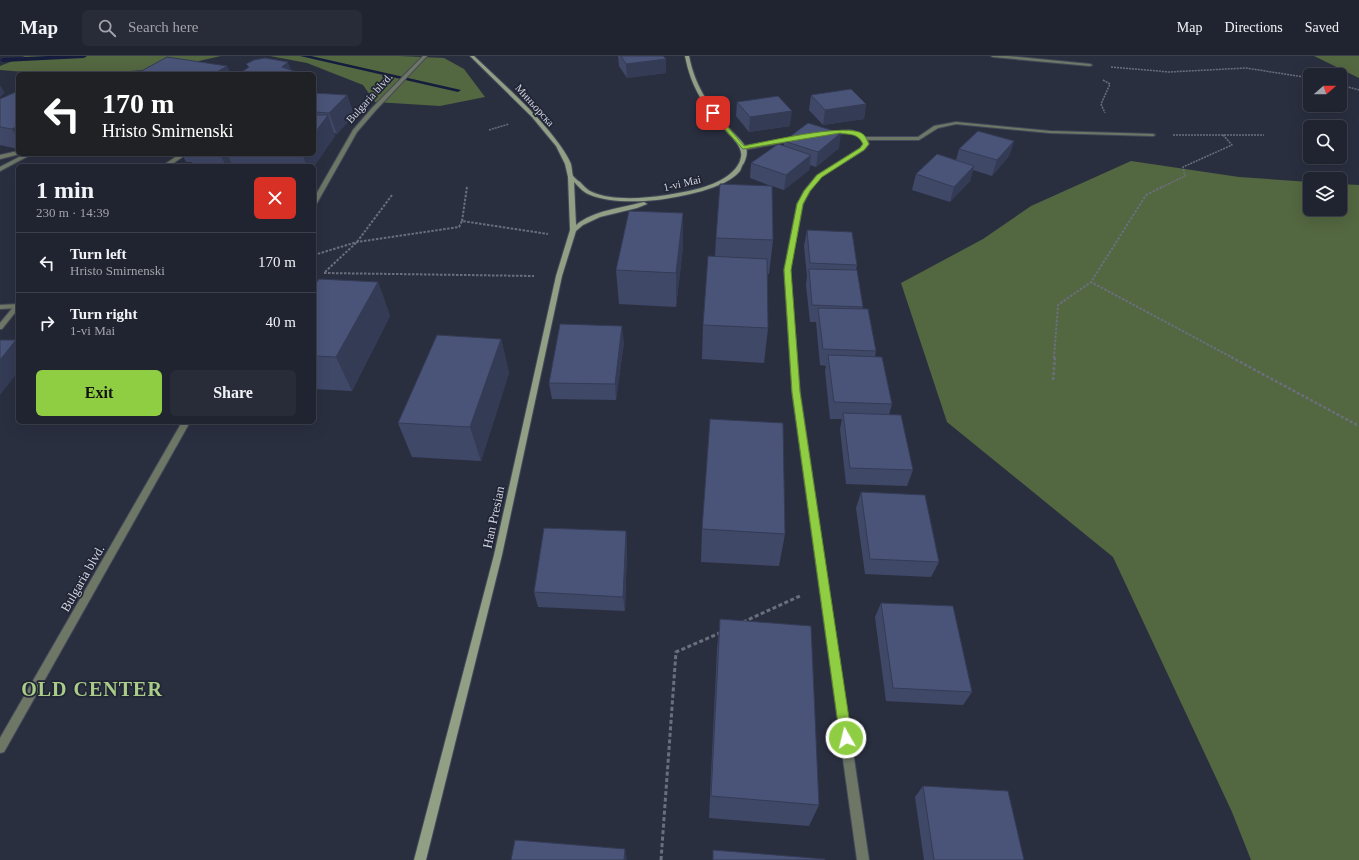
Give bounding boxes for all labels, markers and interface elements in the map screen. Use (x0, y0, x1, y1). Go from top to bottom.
search box (82, 10, 362, 46)
text: Map (20, 17, 58, 38)
icon: search (96, 17, 118, 39)
text: Search here (128, 19, 198, 35)
text: Map (1177, 20, 1202, 35)
text: Directions (1224, 20, 1283, 35)
text: Saved (1305, 20, 1339, 35)
north arrow (1303, 68, 1347, 112)
map controls (1303, 68, 1347, 216)
street label: Bulgaria blvd. (343, 70, 395, 125)
street label: Миньорска (513, 81, 557, 129)
icon: left (36, 88, 88, 140)
text: 170 m (102, 88, 174, 119)
pin (696, 96, 730, 130)
icon: arrive (702, 102, 724, 124)
button: search (1303, 120, 1347, 164)
text: Hristo Smirnenski (102, 121, 234, 141)
button: layers (1303, 172, 1347, 216)
street label: 1-vi Mai (662, 173, 702, 193)
text: 1 min (36, 177, 94, 203)
button: close (254, 177, 296, 219)
text: 230 m · 14:39 (36, 205, 109, 220)
text: Turn left (70, 246, 127, 262)
icon: left (36, 252, 58, 274)
text: 170 m (258, 254, 296, 270)
text: Hristo Smirnenski (70, 263, 165, 278)
text: Turn right (70, 306, 137, 322)
icon: right (36, 312, 58, 334)
text: 40 m (266, 314, 296, 330)
text: 1-vi Mai (70, 323, 115, 338)
button: Exit (36, 370, 162, 416)
button: Share (170, 370, 296, 416)
street label: Han Presian (480, 484, 507, 550)
street label: Bulgaria blvd. (57, 542, 108, 614)
district label: OLD CENTER (21, 678, 163, 700)
position arrow (825, 717, 867, 759)

